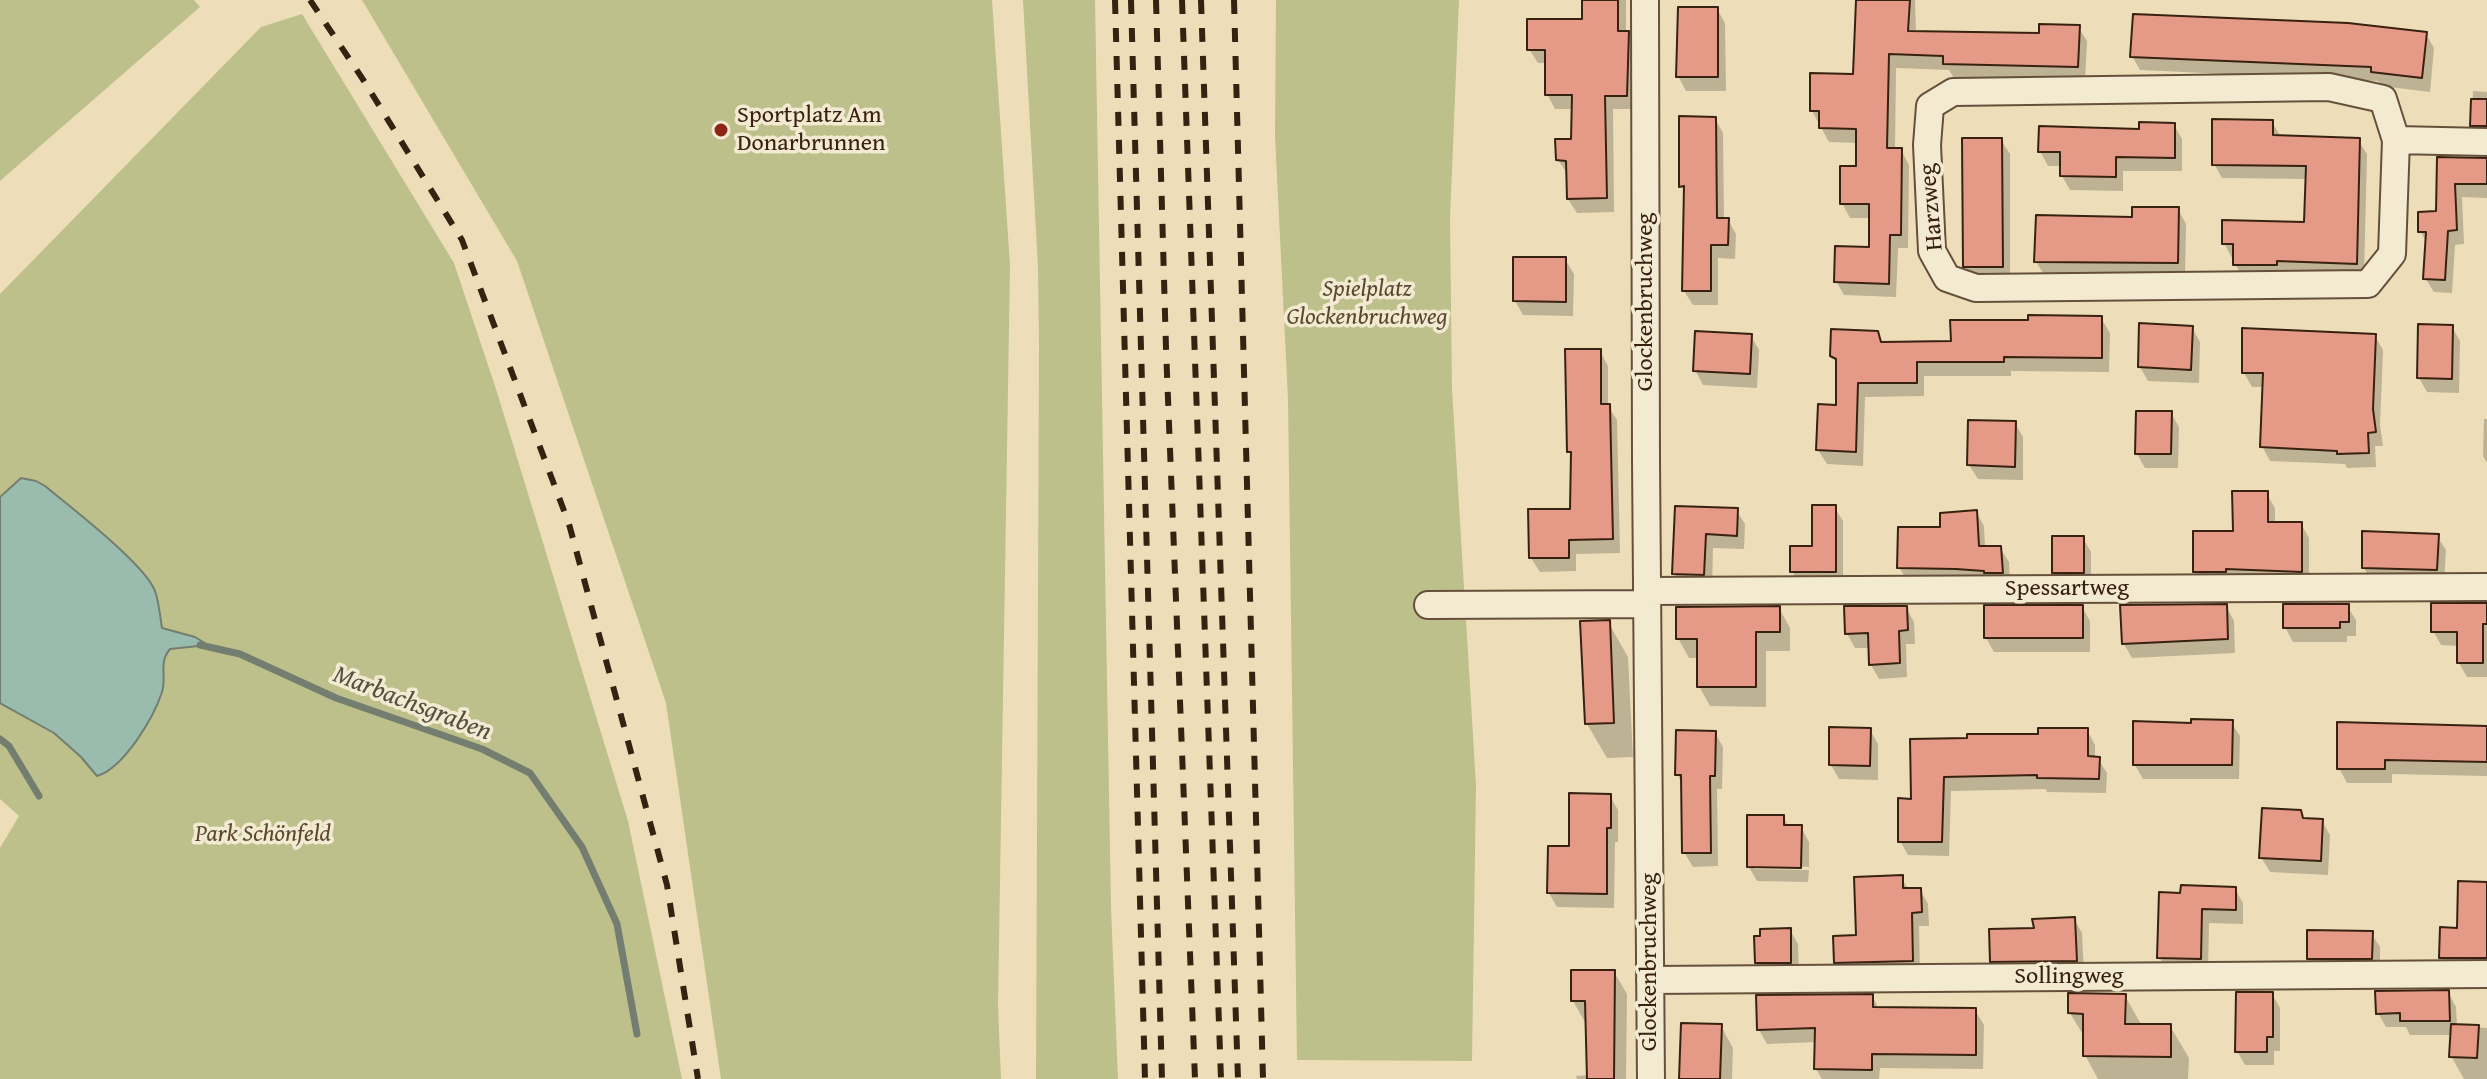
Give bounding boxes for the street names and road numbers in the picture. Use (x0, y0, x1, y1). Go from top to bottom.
street label: Harzweg (1914, 162, 1950, 252)
street label: Glockenbruchweg (1632, 213, 1660, 391)
street label: Spessartweg (2005, 575, 2129, 603)
street label: Glockenbruchweg (1636, 873, 1664, 1051)
street label: Sollingweg (2014, 963, 2124, 991)

